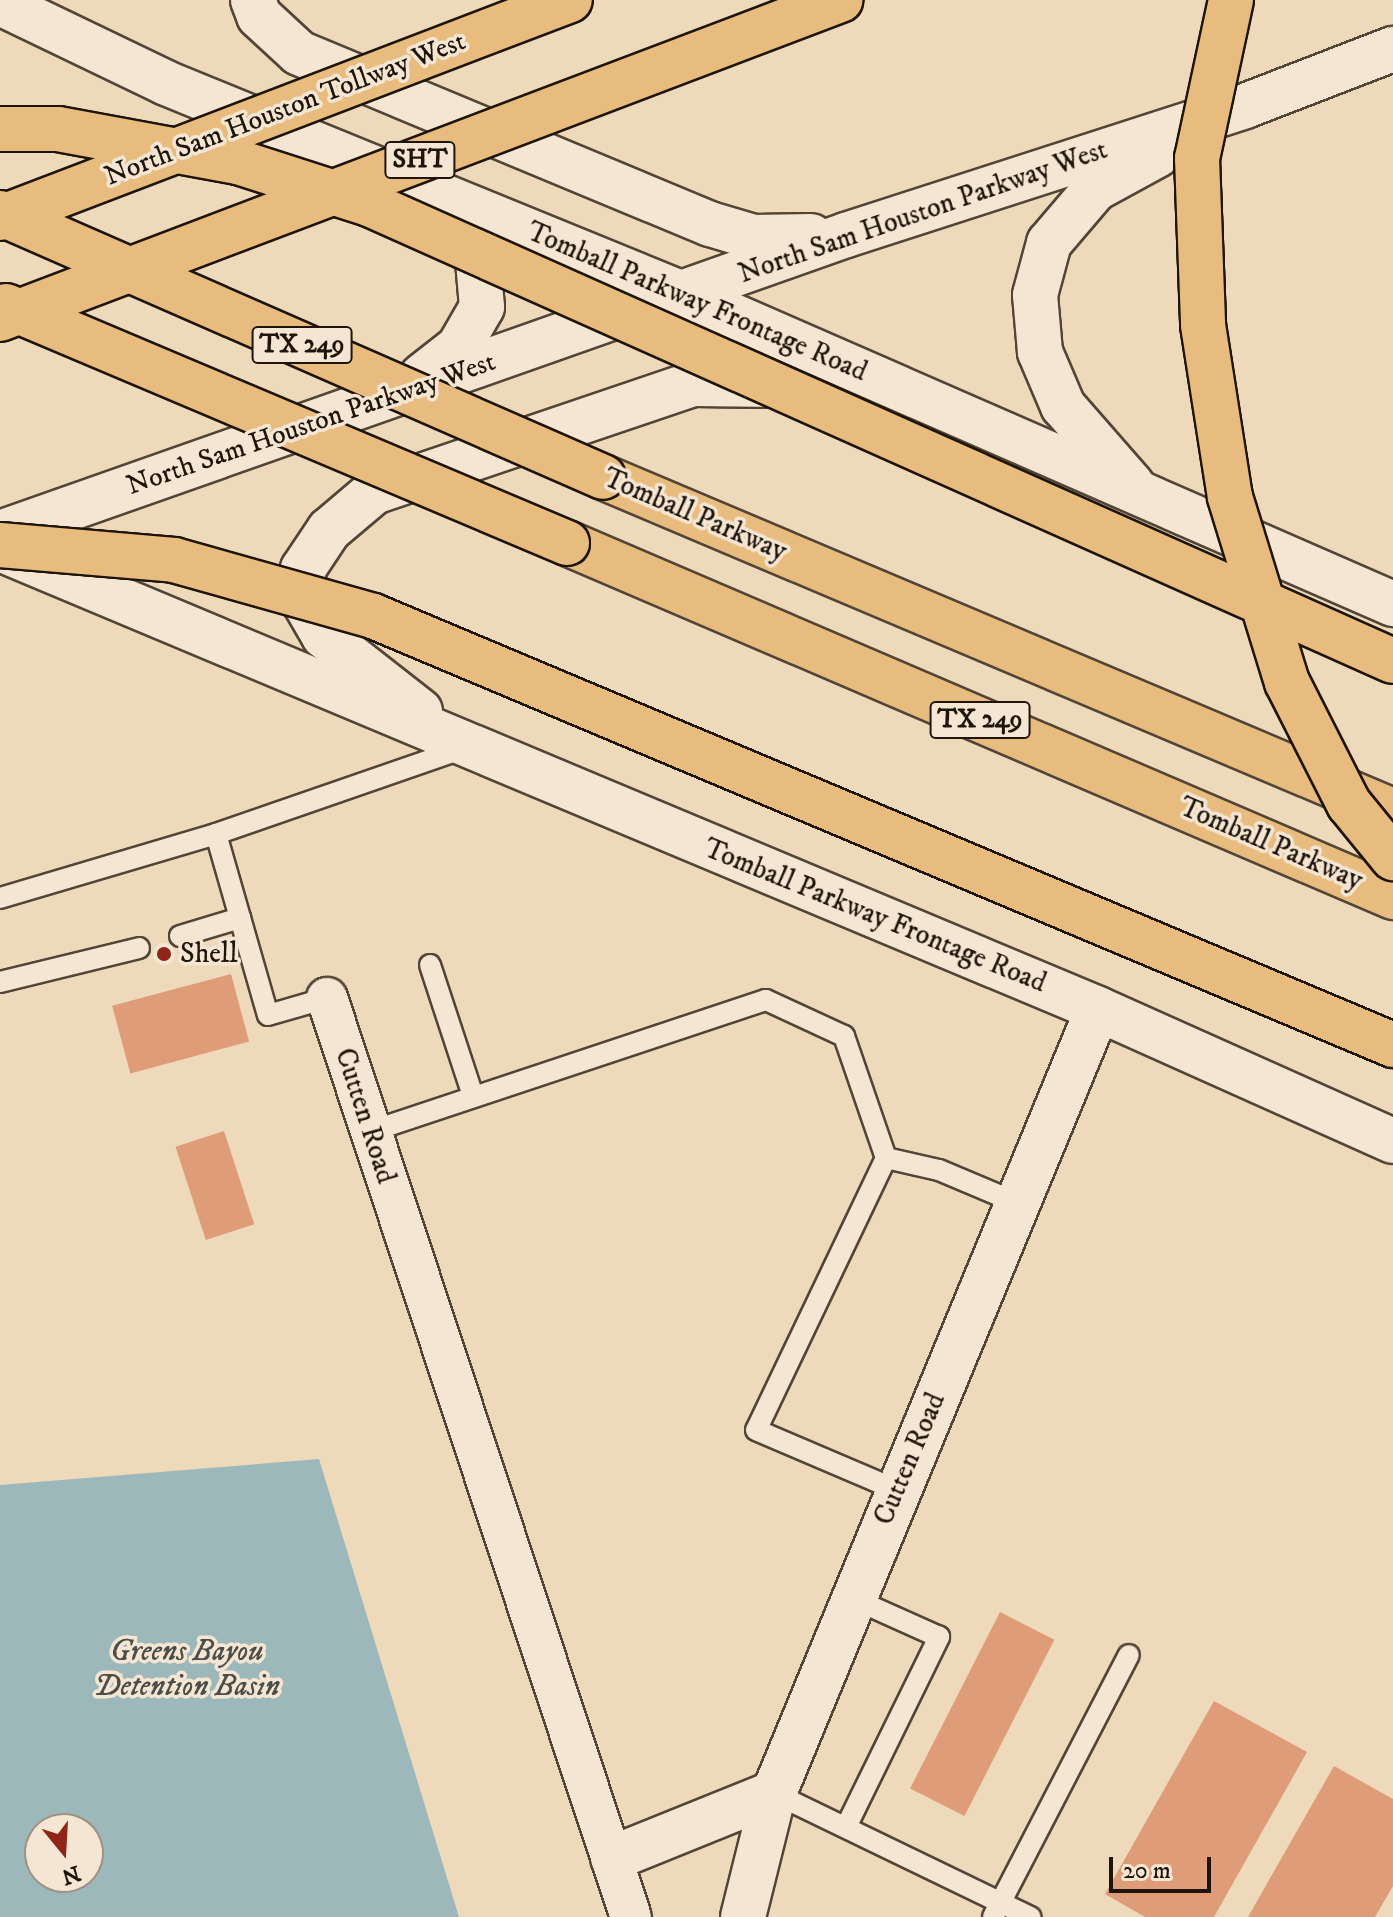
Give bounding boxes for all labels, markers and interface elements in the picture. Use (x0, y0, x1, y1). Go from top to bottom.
street label: North Sam Houston Tollway West (100, 25, 470, 193)
street label: North Sam Houston Parkway West (734, 133, 1112, 291)
road number: SHT (384, 138, 456, 182)
street label: Tomball Parkway Frontage Road (522, 215, 872, 389)
road number: TX 249 (250, 323, 354, 367)
street label: North Sam Houston Parkway West (122, 345, 500, 503)
street label: Tomball Parkway (598, 461, 792, 569)
road number: TX 249 (928, 698, 1032, 742)
street label: Tomball Parkway (1174, 790, 1368, 898)
street label: Tomball Parkway Frontage Road (699, 832, 1051, 1000)
place label: Shell (180, 937, 238, 971)
marker: Shell (155, 945, 173, 963)
street label: Cutten Road (327, 1044, 403, 1188)
street label: Cutten Road (867, 1388, 953, 1530)
water label: Greens Bayou Detention Basin (94, 1634, 280, 1704)
north arrow (24, 1813, 104, 1893)
scale bar (1113, 1841, 1215, 1891)
text: 20 m (1123, 1856, 1171, 1886)
text: N (58, 1859, 84, 1890)

